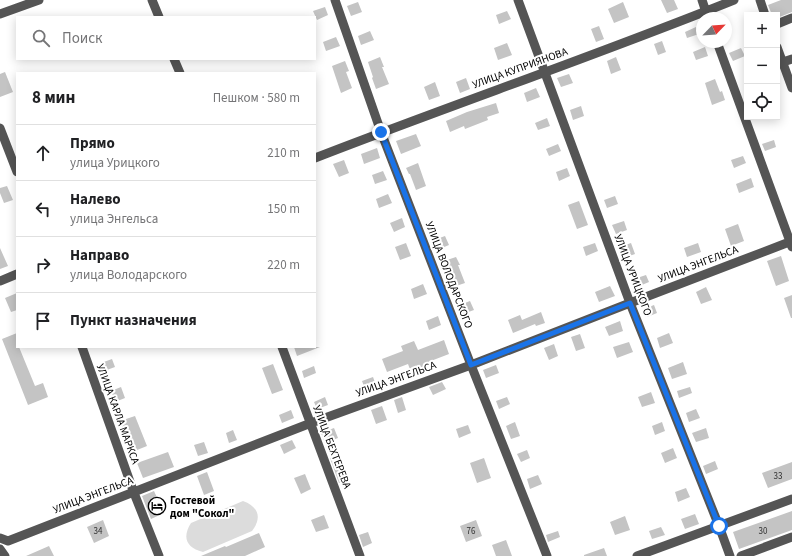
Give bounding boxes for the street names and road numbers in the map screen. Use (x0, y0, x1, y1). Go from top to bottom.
street label: УЛИЦА КУПРИЯНОВА (470, 44, 570, 92)
street label: УЛИЦА ВОЛОДАРСКОГО (422, 219, 476, 331)
street label: УЛИЦА УРИЦКОГО (611, 232, 655, 318)
street label: УЛИЦА ЭНГЕЛЬСА (656, 242, 740, 286)
street label: УЛИЦА ЭНГЕЛЬСА (354, 357, 438, 401)
street label: УЛИЦА КАРЛА МАРКСА (93, 362, 143, 466)
street label: УЛИЦА БЕХТЕРЕВА (309, 403, 355, 491)
street label: УЛИЦА ЭНГЕЛЬСА (51, 473, 135, 517)

